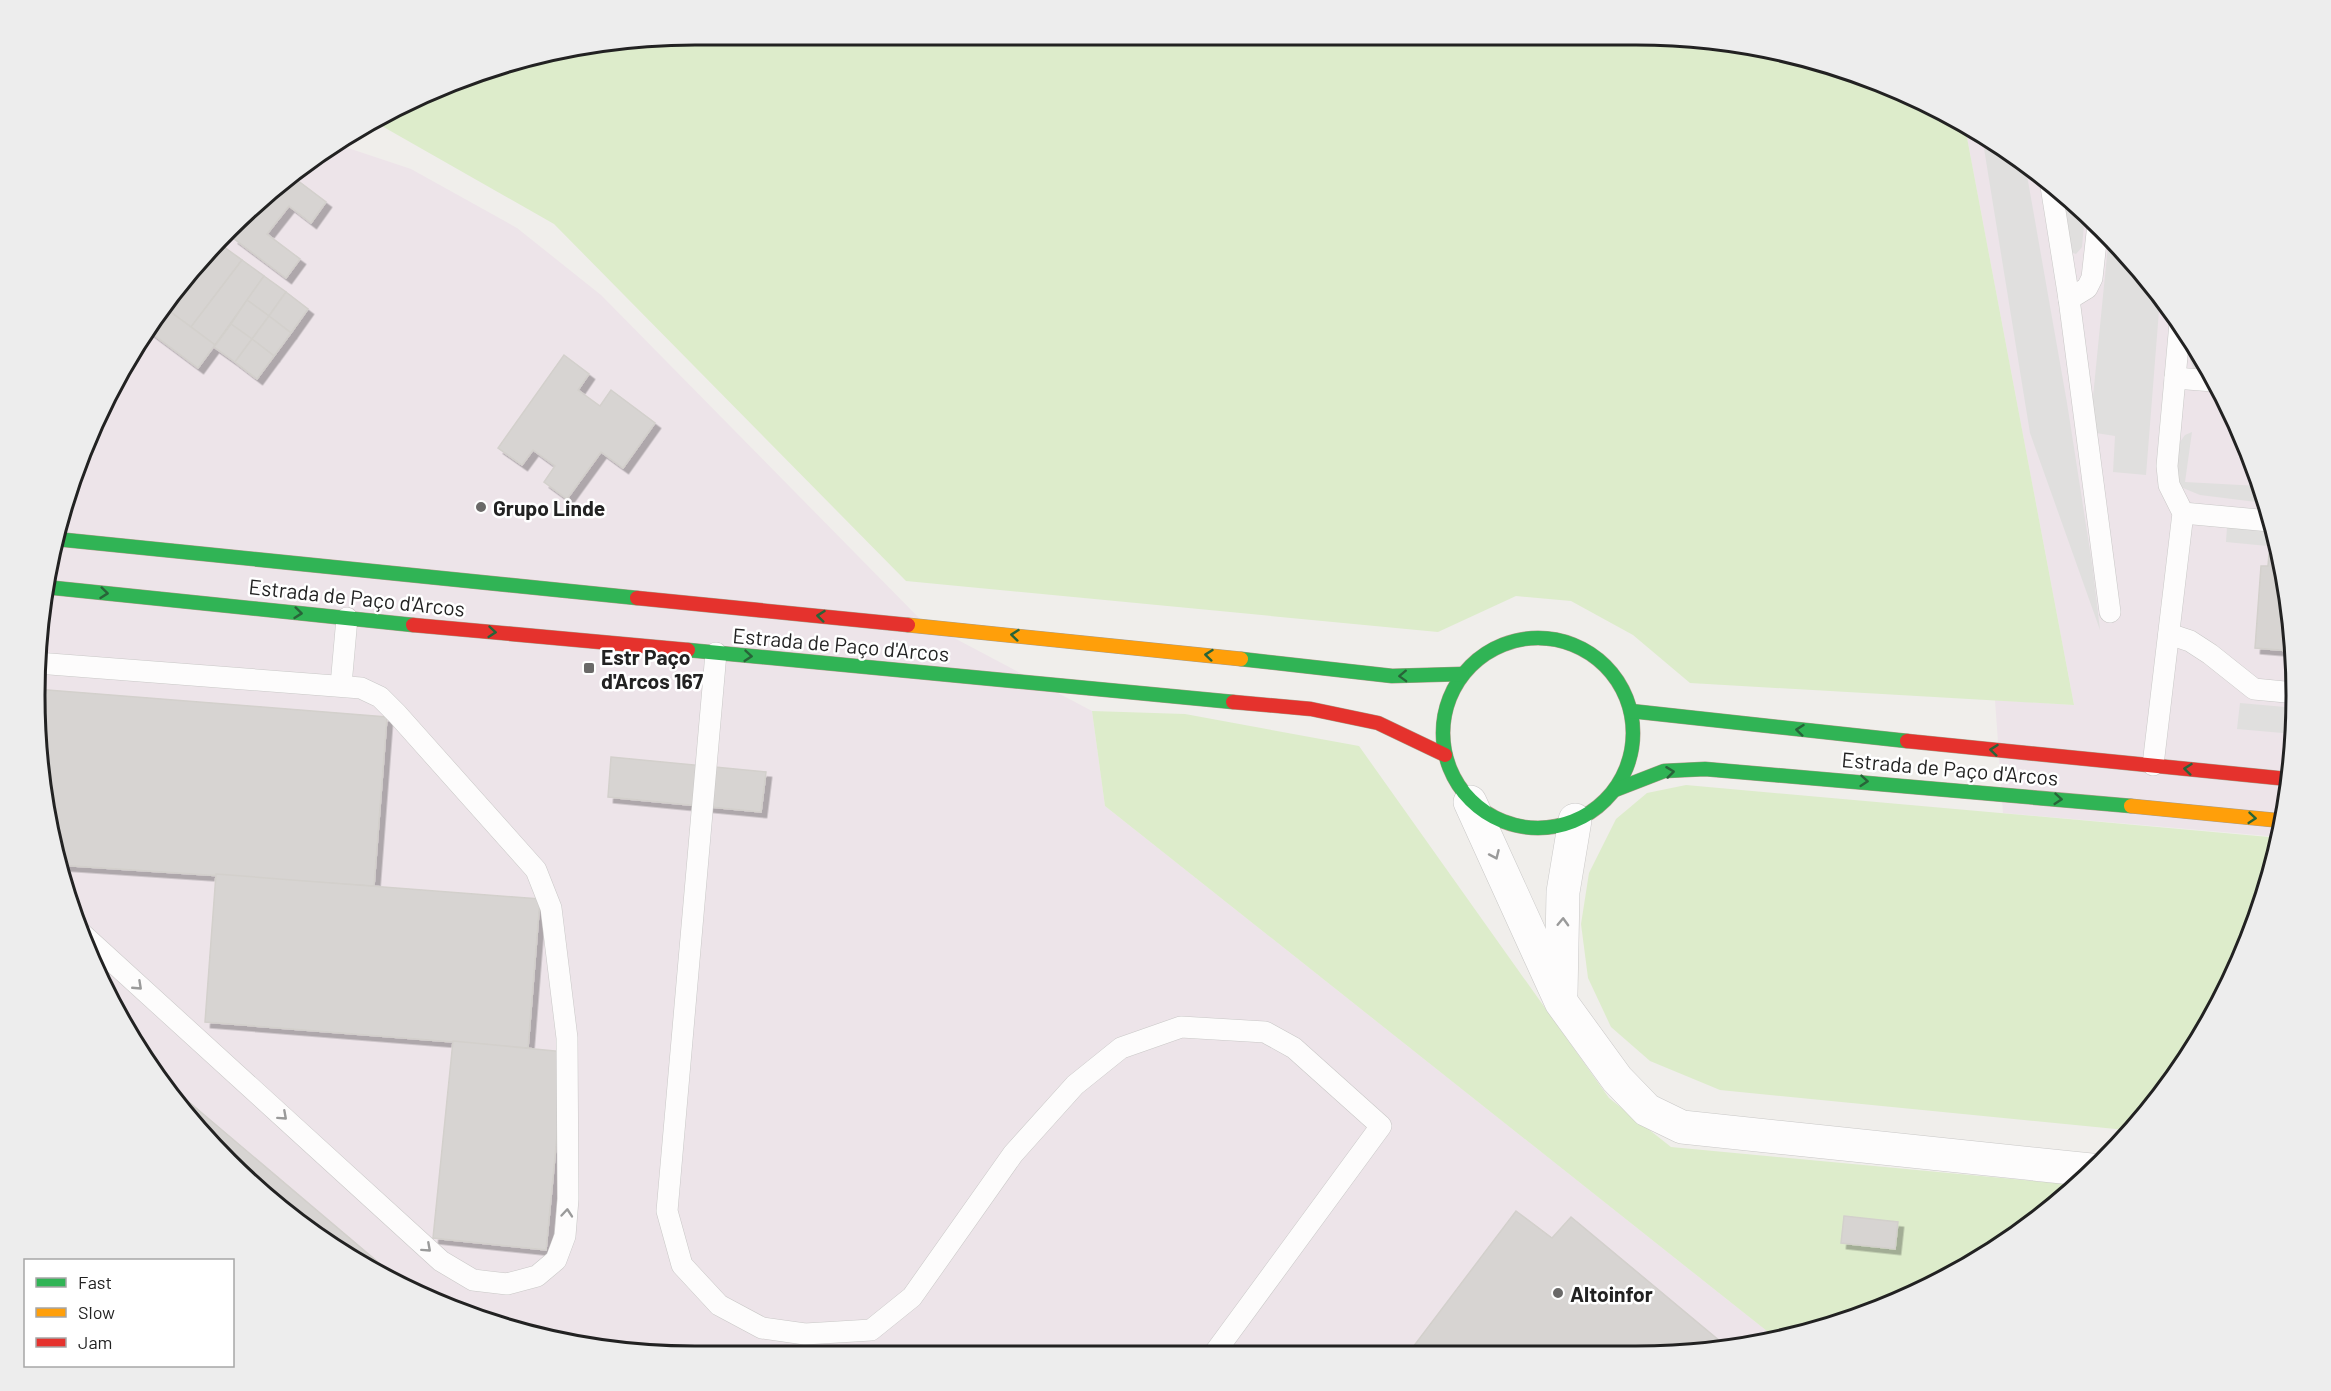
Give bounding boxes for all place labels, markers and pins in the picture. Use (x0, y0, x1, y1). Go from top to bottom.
place label: Grupo Linde (493, 495, 605, 520)
marker: Grupo Linde (474, 500, 488, 514)
place label: Estr Paço d'Arcos 167 (601, 644, 704, 693)
marker: Estr Paço d'Arcos 167 (582, 661, 596, 675)
place label: Altoinfor (1570, 1281, 1653, 1306)
marker: Altoinfor (1551, 1286, 1565, 1300)

